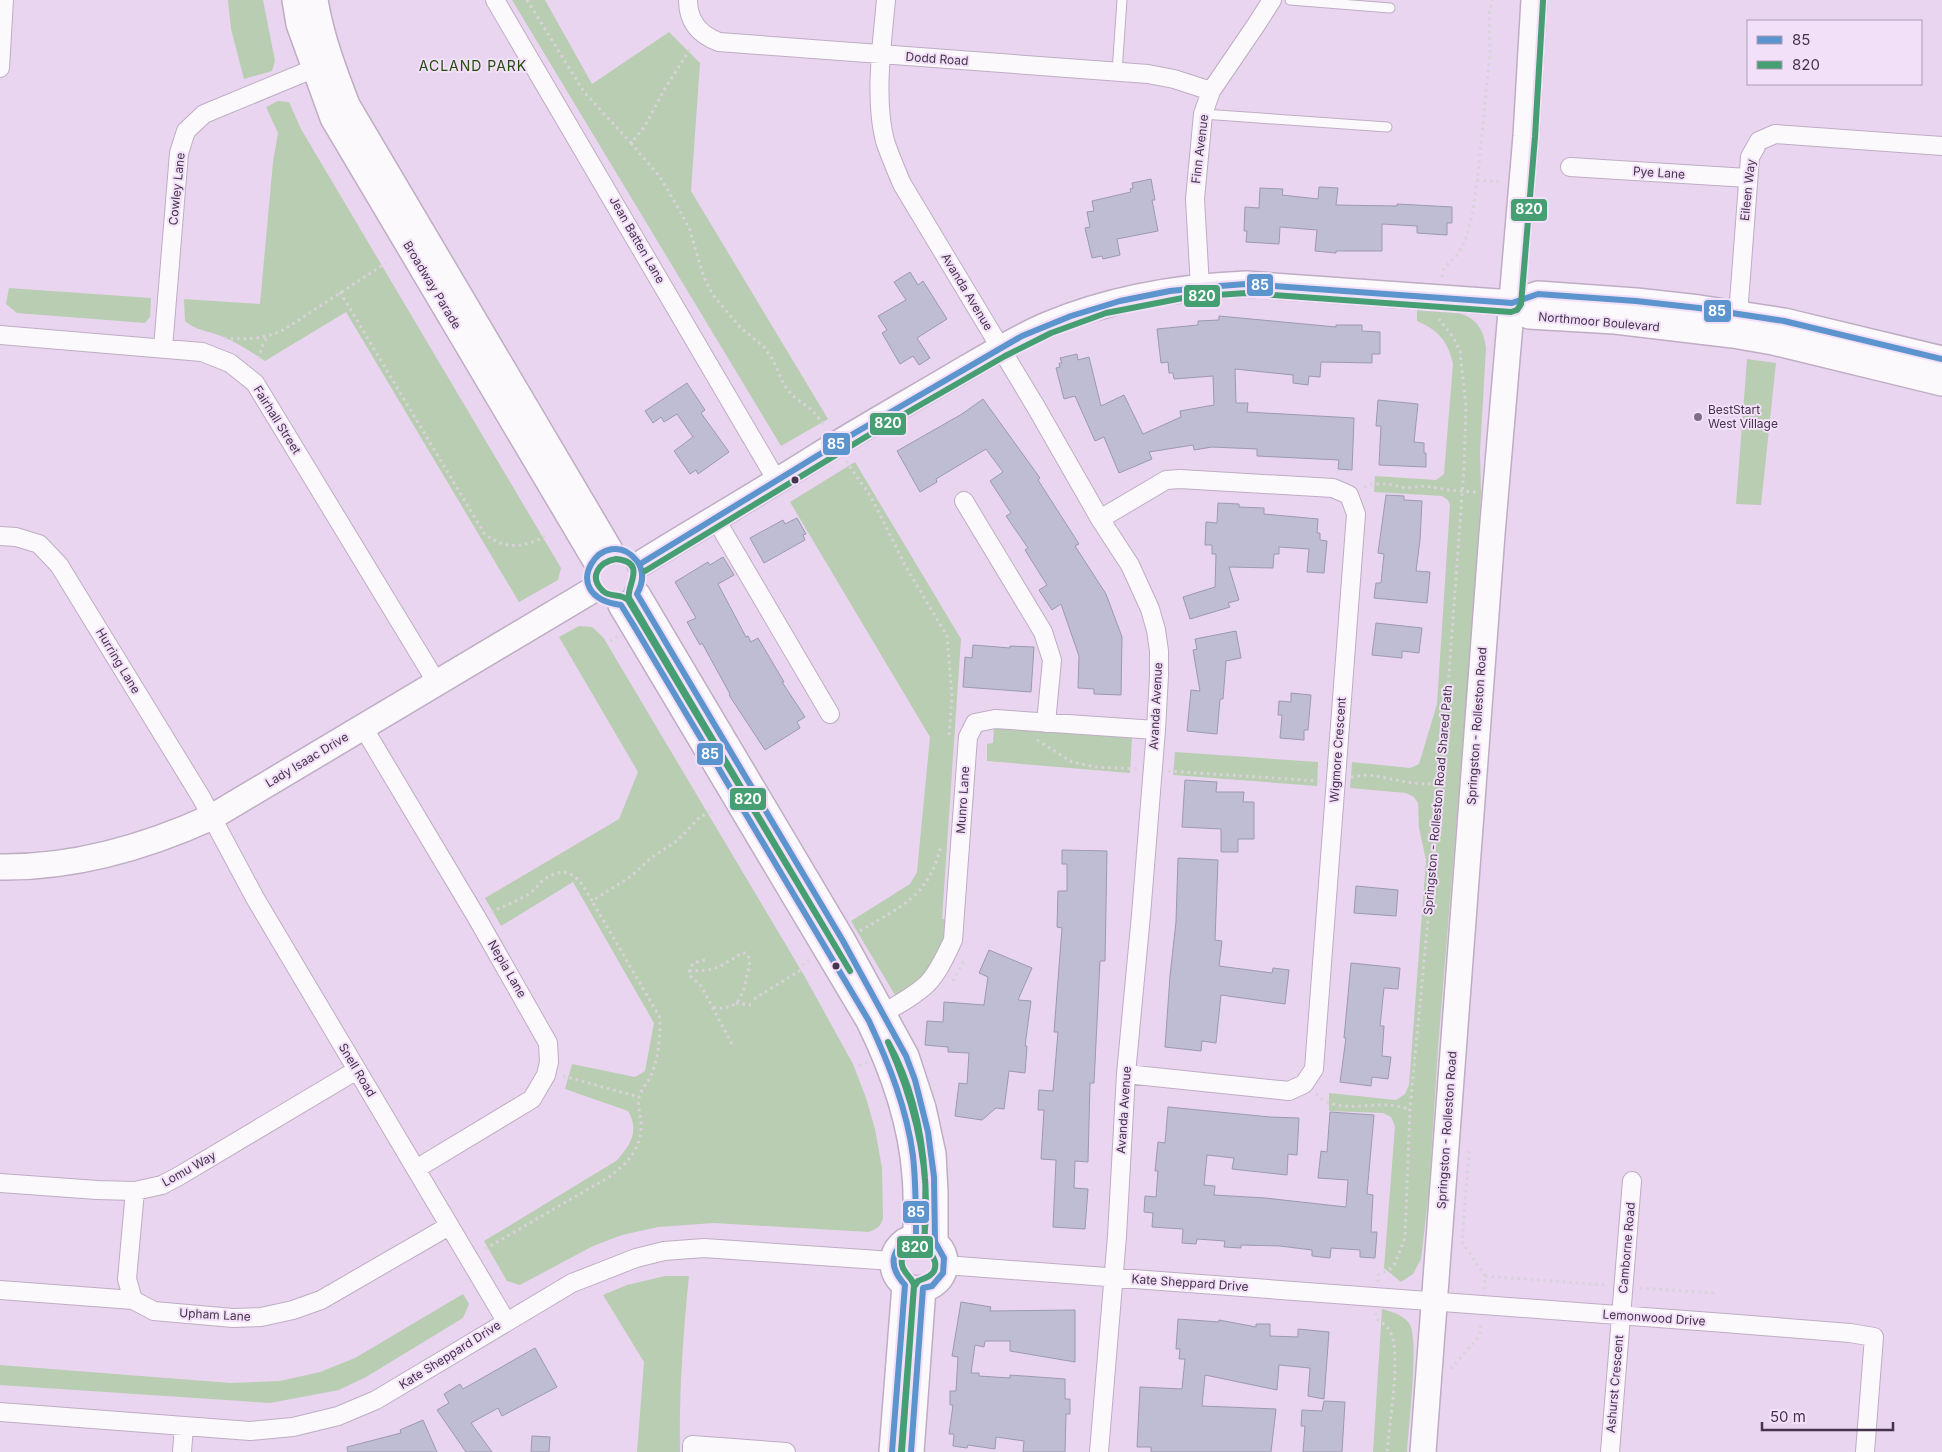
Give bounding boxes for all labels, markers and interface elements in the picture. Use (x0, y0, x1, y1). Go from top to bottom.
legend (1747, 20, 1922, 85)
text: 85 (1792, 30, 1810, 49)
street label: Dodd Road (905, 49, 969, 68)
text: 820 (1792, 55, 1820, 74)
district label: ACLAND PARK (419, 57, 527, 74)
street label: Finn Avenue (1188, 113, 1211, 184)
street label: Cowley Lane (165, 152, 188, 226)
street label: Eileen Way (1737, 158, 1758, 222)
street label: Pye Lane (1632, 163, 1686, 182)
street label: Jean Batten Lane (606, 193, 668, 286)
line badge: 820 (1510, 198, 1548, 222)
text: 820 (1515, 200, 1543, 217)
street label: Broadway Parade (400, 238, 465, 331)
street label: Avanda Avenue (938, 250, 996, 333)
line badge: 85 (1246, 273, 1274, 297)
text: 85 (1251, 276, 1269, 293)
line badge: 820 (1183, 284, 1221, 308)
text: 820 (1188, 287, 1216, 304)
line badge: 85 (1703, 299, 1732, 323)
text: 85 (1708, 302, 1726, 319)
street label: Northmoor Boulevard (1538, 309, 1660, 334)
street label: Fairhall Street (250, 383, 304, 457)
place label: BestStart West Village (1708, 402, 1778, 431)
marker: BestStart West Village (1692, 411, 1704, 423)
line badge: 820 (869, 412, 907, 436)
text: 820 (874, 414, 902, 431)
line badge: 85 (822, 432, 851, 456)
text: 85 (827, 435, 845, 452)
unlabelled marker (790, 475, 800, 485)
street label: Hurring Lane (93, 625, 144, 696)
street label: Springston - Rolleston Road (1464, 647, 1489, 805)
street label: Avanda Avenue (1146, 662, 1165, 750)
street label: Springston - Rolleston Road Shared Path (1420, 684, 1455, 915)
street label: Wigmore Crescent (1326, 697, 1349, 803)
street label: Lady Isaac Drive (263, 729, 351, 790)
line badge: 85 (696, 742, 724, 766)
text: 85 (701, 745, 719, 762)
street label: Munro Lane (953, 766, 972, 834)
line badge: 820 (729, 787, 767, 811)
text: 820 (734, 790, 762, 807)
street label: Nepia Lane (485, 937, 530, 1000)
unlabelled marker (831, 961, 841, 971)
street label: Snell Road (336, 1040, 379, 1099)
street label: Springston - Rolleston Road (1434, 1051, 1459, 1209)
street label: Avanda Avenue (1113, 1066, 1134, 1154)
street label: Lomu Way (159, 1147, 219, 1190)
line badge: 85 (902, 1200, 930, 1224)
street label: Camborne Road (1615, 1202, 1638, 1294)
text: 85 (907, 1203, 925, 1220)
line badge: 820 (896, 1235, 934, 1259)
text: 820 (901, 1238, 929, 1255)
street label: Kate Sheppard Drive (1131, 1271, 1249, 1294)
street label: Upham Lane (179, 1305, 251, 1324)
street label: Lemonwood Drive (1602, 1306, 1706, 1329)
street label: Kate Sheppard Drive (396, 1317, 503, 1392)
street label: Ashurst Crescent (1603, 1334, 1626, 1434)
scale bar (1762, 1400, 1893, 1432)
text: 50 m (1770, 1407, 1806, 1426)

